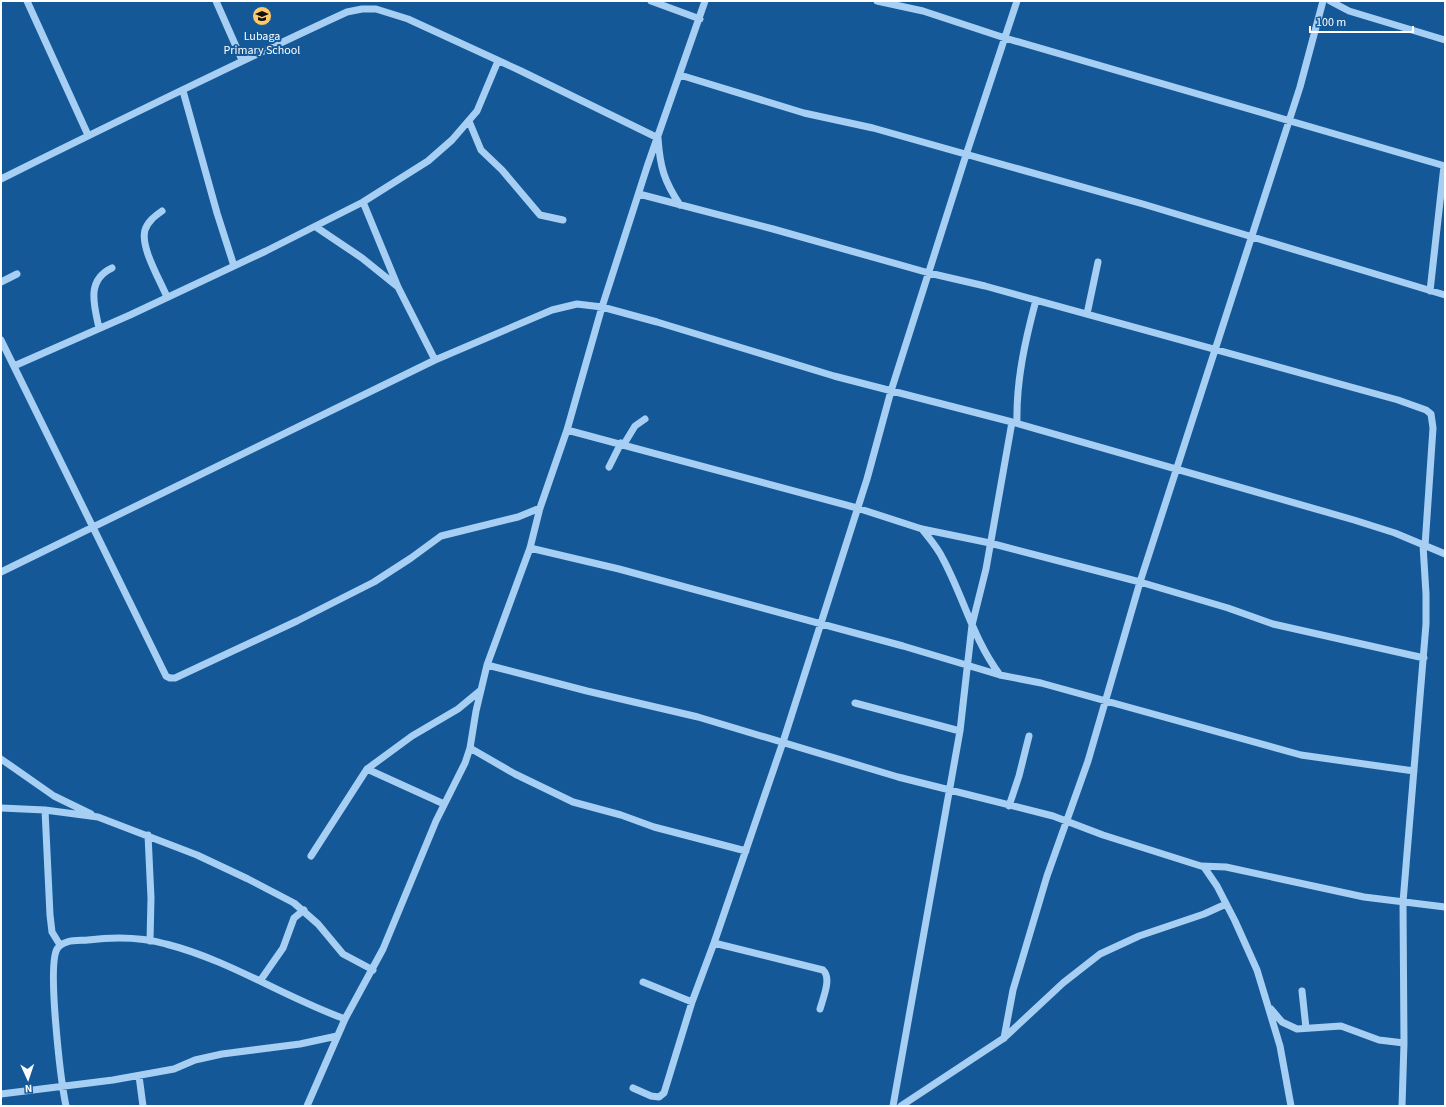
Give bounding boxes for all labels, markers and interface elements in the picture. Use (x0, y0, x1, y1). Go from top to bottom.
school or university icon: Lubaga Primary School (251, 5, 273, 27)
scale bar (1310, 8, 1413, 34)
text: 100 m (1316, 14, 1346, 31)
place label: Lubaga Primary School (224, 28, 300, 59)
north arrow (8, 1059, 48, 1099)
text: N (24, 1081, 33, 1096)

